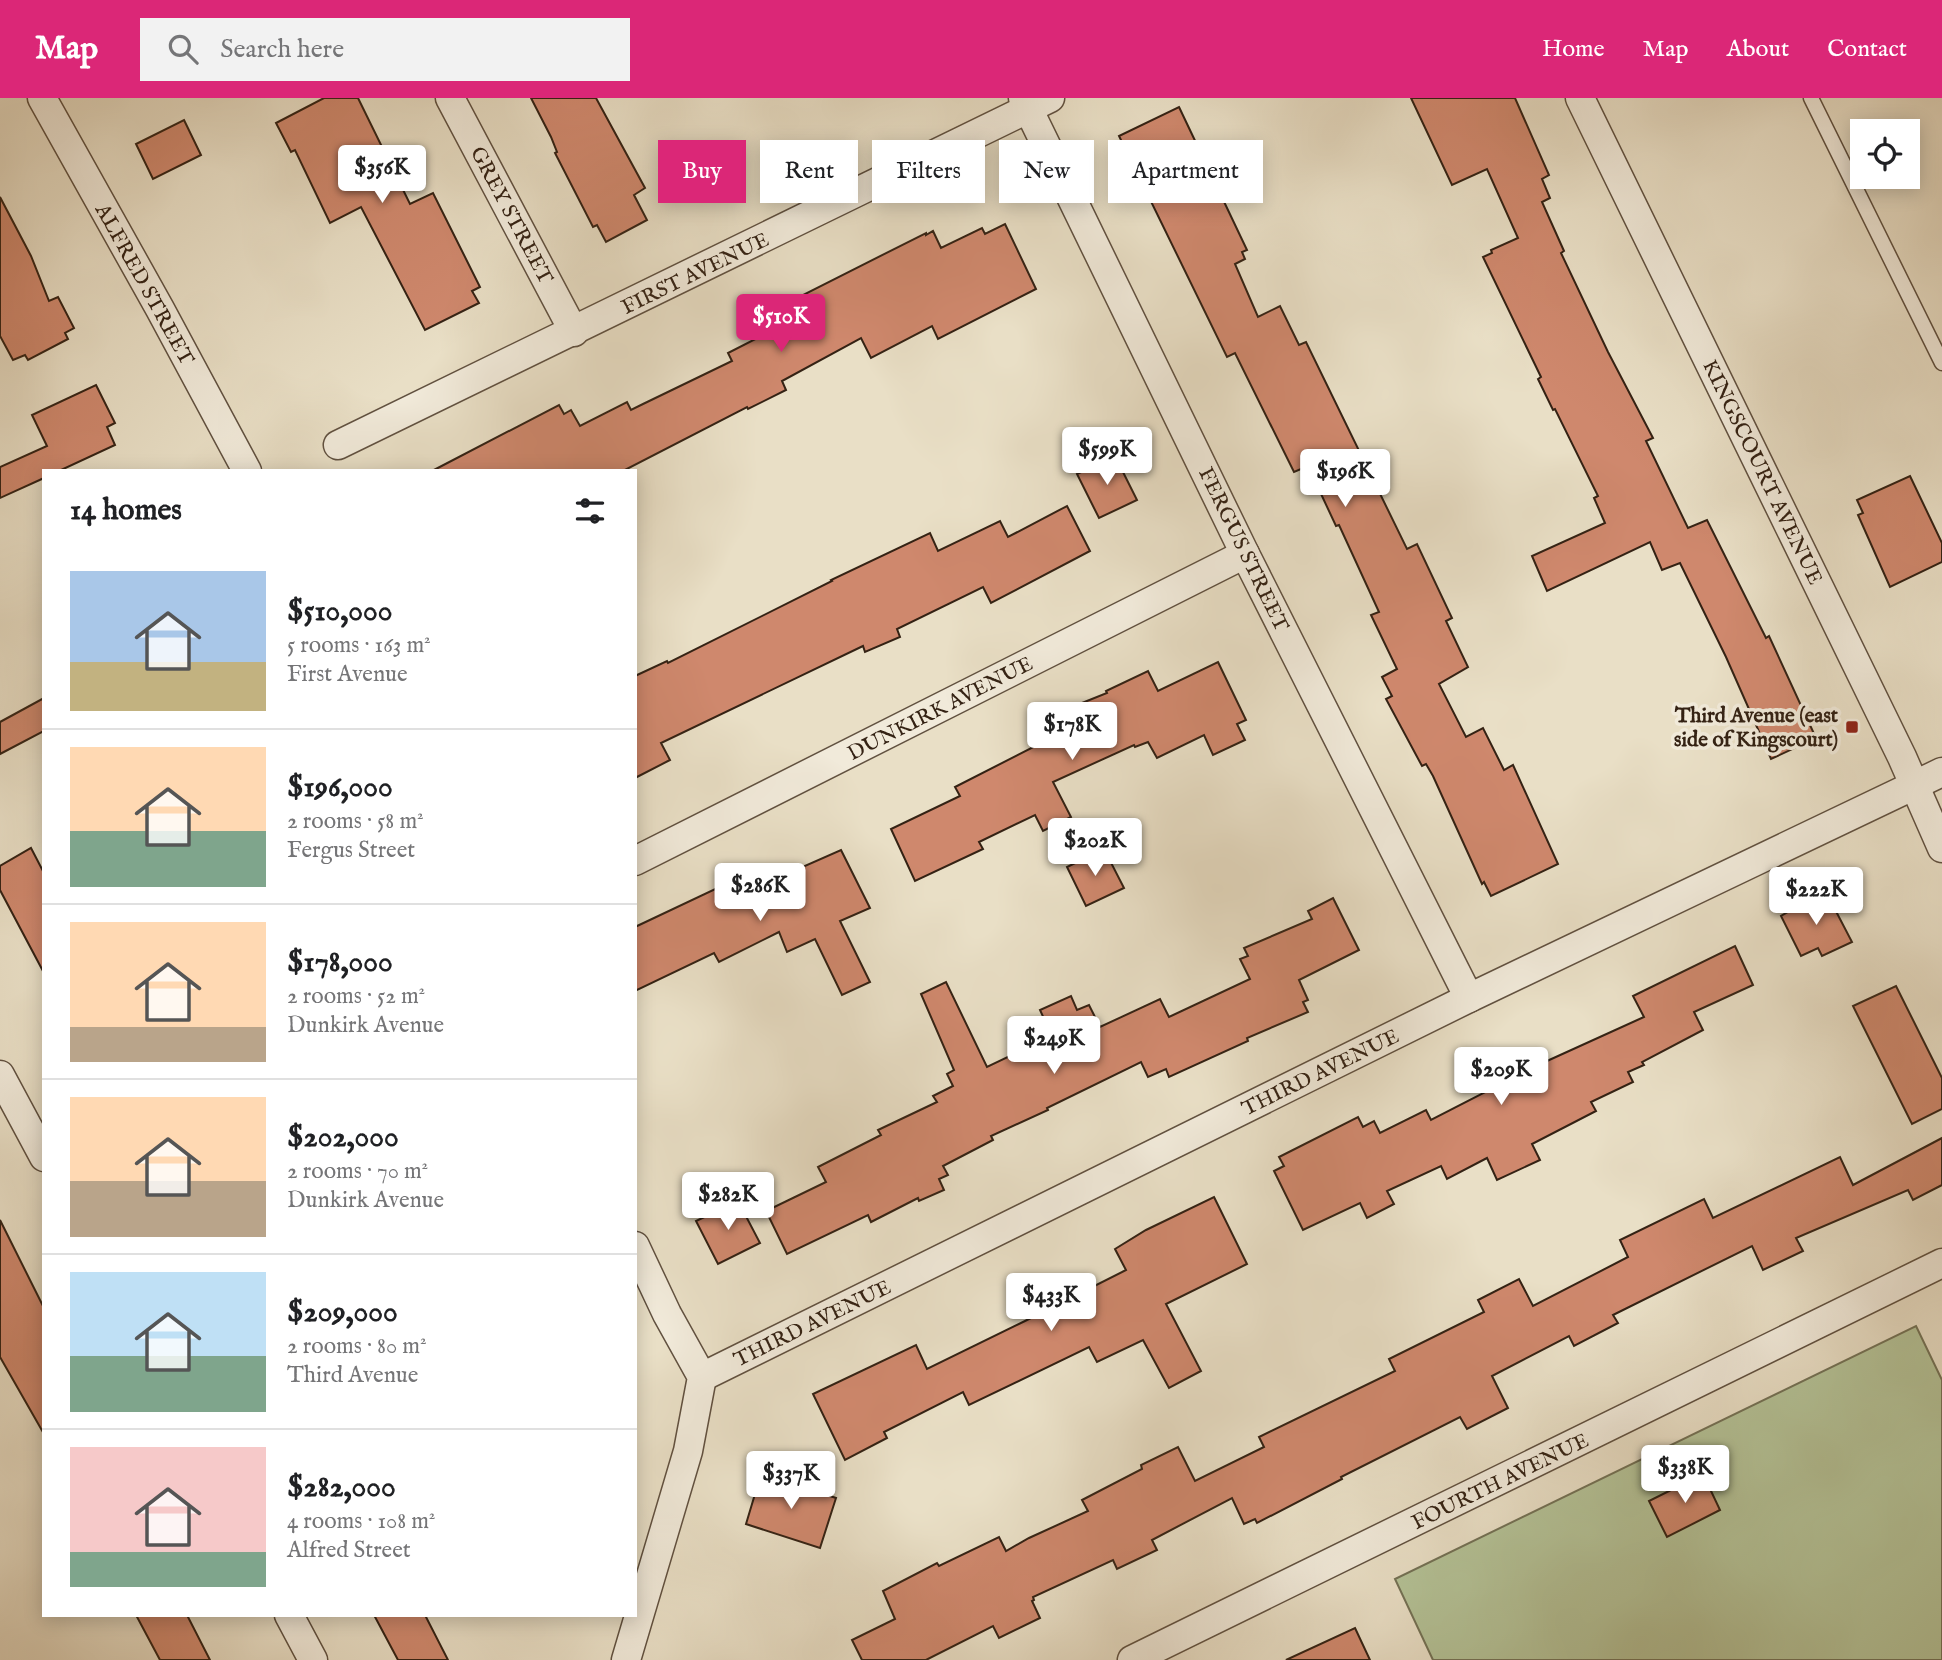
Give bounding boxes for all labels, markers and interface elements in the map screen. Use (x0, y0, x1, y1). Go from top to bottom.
search box (140, 18, 630, 81)
text: Map (35, 28, 98, 70)
icon: search (164, 30, 202, 68)
text: Search here (220, 33, 344, 66)
text: Home (1542, 34, 1605, 65)
text: Map (1643, 34, 1689, 65)
text: About (1727, 34, 1789, 65)
text: Contact (1827, 34, 1907, 65)
map controls (1850, 119, 1920, 189)
button: locate (1850, 119, 1920, 189)
chip: Buy (658, 140, 746, 203)
chip: Rent (760, 140, 858, 203)
chip: Filters (872, 140, 985, 203)
chip: New (999, 140, 1094, 203)
chip: Apartment (1108, 140, 1263, 203)
street label: GREY STREET (463, 142, 559, 290)
pin: $356K (333, 146, 431, 205)
text: $356K (354, 153, 410, 182)
street label: ALFRED STREET (88, 198, 200, 371)
street label: FIRST AVENUE (617, 227, 774, 322)
pin: $510K (732, 294, 830, 354)
text: $510K (752, 302, 810, 331)
street label: KINGSCOURT AVENUE (1695, 356, 1828, 590)
pin: $599K (1058, 428, 1156, 487)
text: $599K (1078, 435, 1136, 464)
pin: $196K (1296, 450, 1394, 509)
text: $196K (1316, 457, 1374, 486)
street label: FERGUS STREET (1191, 463, 1294, 637)
text: 14 homes (70, 492, 182, 530)
icon: filters (571, 492, 609, 530)
text: $510,000 (287, 593, 392, 631)
icon: home (126, 599, 210, 683)
text: 5 rooms · 163 m² (287, 631, 431, 660)
street label: DUNKIRK AVENUE (843, 651, 1038, 768)
text: First Avenue (287, 660, 407, 689)
pin: $178K (1023, 702, 1121, 762)
place label: Third Avenue (east side of Kingscourt) (1674, 703, 1839, 754)
text: $178K (1043, 710, 1101, 739)
marker: Third Avenue (east side of Kingscourt) (1844, 719, 1860, 735)
text: $196,000 (287, 769, 393, 807)
icon: home (126, 775, 210, 859)
text: 2 rooms · 58 m² (287, 807, 424, 836)
pin: $202K (1046, 818, 1144, 878)
text: $202K (1064, 826, 1126, 855)
text: Fergus Street (287, 836, 415, 865)
pin: $286K (711, 864, 809, 923)
pin: $222K (1767, 868, 1865, 927)
text: $286K (731, 871, 789, 900)
text: $222K (1785, 875, 1847, 904)
text: $178,000 (287, 944, 393, 982)
icon: home (126, 950, 210, 1034)
text: 2 rooms · 52 m² (287, 982, 425, 1011)
text: Dunkirk Avenue (287, 1011, 444, 1040)
pin: $249K (1005, 1016, 1103, 1076)
text: $249K (1023, 1024, 1085, 1053)
street label: THIRD AVENUE (1238, 1024, 1404, 1123)
pin: $209K (1452, 1048, 1550, 1107)
text: $209K (1470, 1055, 1532, 1084)
text: $202,000 (287, 1119, 399, 1157)
icon: home (126, 1125, 210, 1209)
text: 2 rooms · 70 m² (287, 1157, 428, 1186)
pin: $282K (679, 1172, 777, 1232)
text: $282K (698, 1180, 758, 1209)
text: Dunkirk Avenue (287, 1186, 444, 1215)
pin: $433K (1002, 1274, 1100, 1333)
street label: THIRD AVENUE (730, 1275, 896, 1374)
text: $433K (1022, 1281, 1080, 1310)
text: $209,000 (287, 1294, 398, 1332)
icon: home (126, 1300, 210, 1384)
text: 2 rooms · 80 m² (287, 1332, 427, 1361)
text: Third Avenue (287, 1361, 418, 1390)
street label: FOURTH AVENUE (1408, 1428, 1594, 1537)
pin: $338K (1636, 1446, 1734, 1505)
pin: $337K (742, 1452, 840, 1511)
text: $338K (1657, 1453, 1713, 1482)
text: $337K (762, 1459, 820, 1488)
text: $282,000 (287, 1469, 396, 1507)
icon: home (126, 1475, 210, 1559)
text: 4 rooms · 108 m² (287, 1507, 435, 1536)
text: Alfred Street (287, 1536, 411, 1565)

